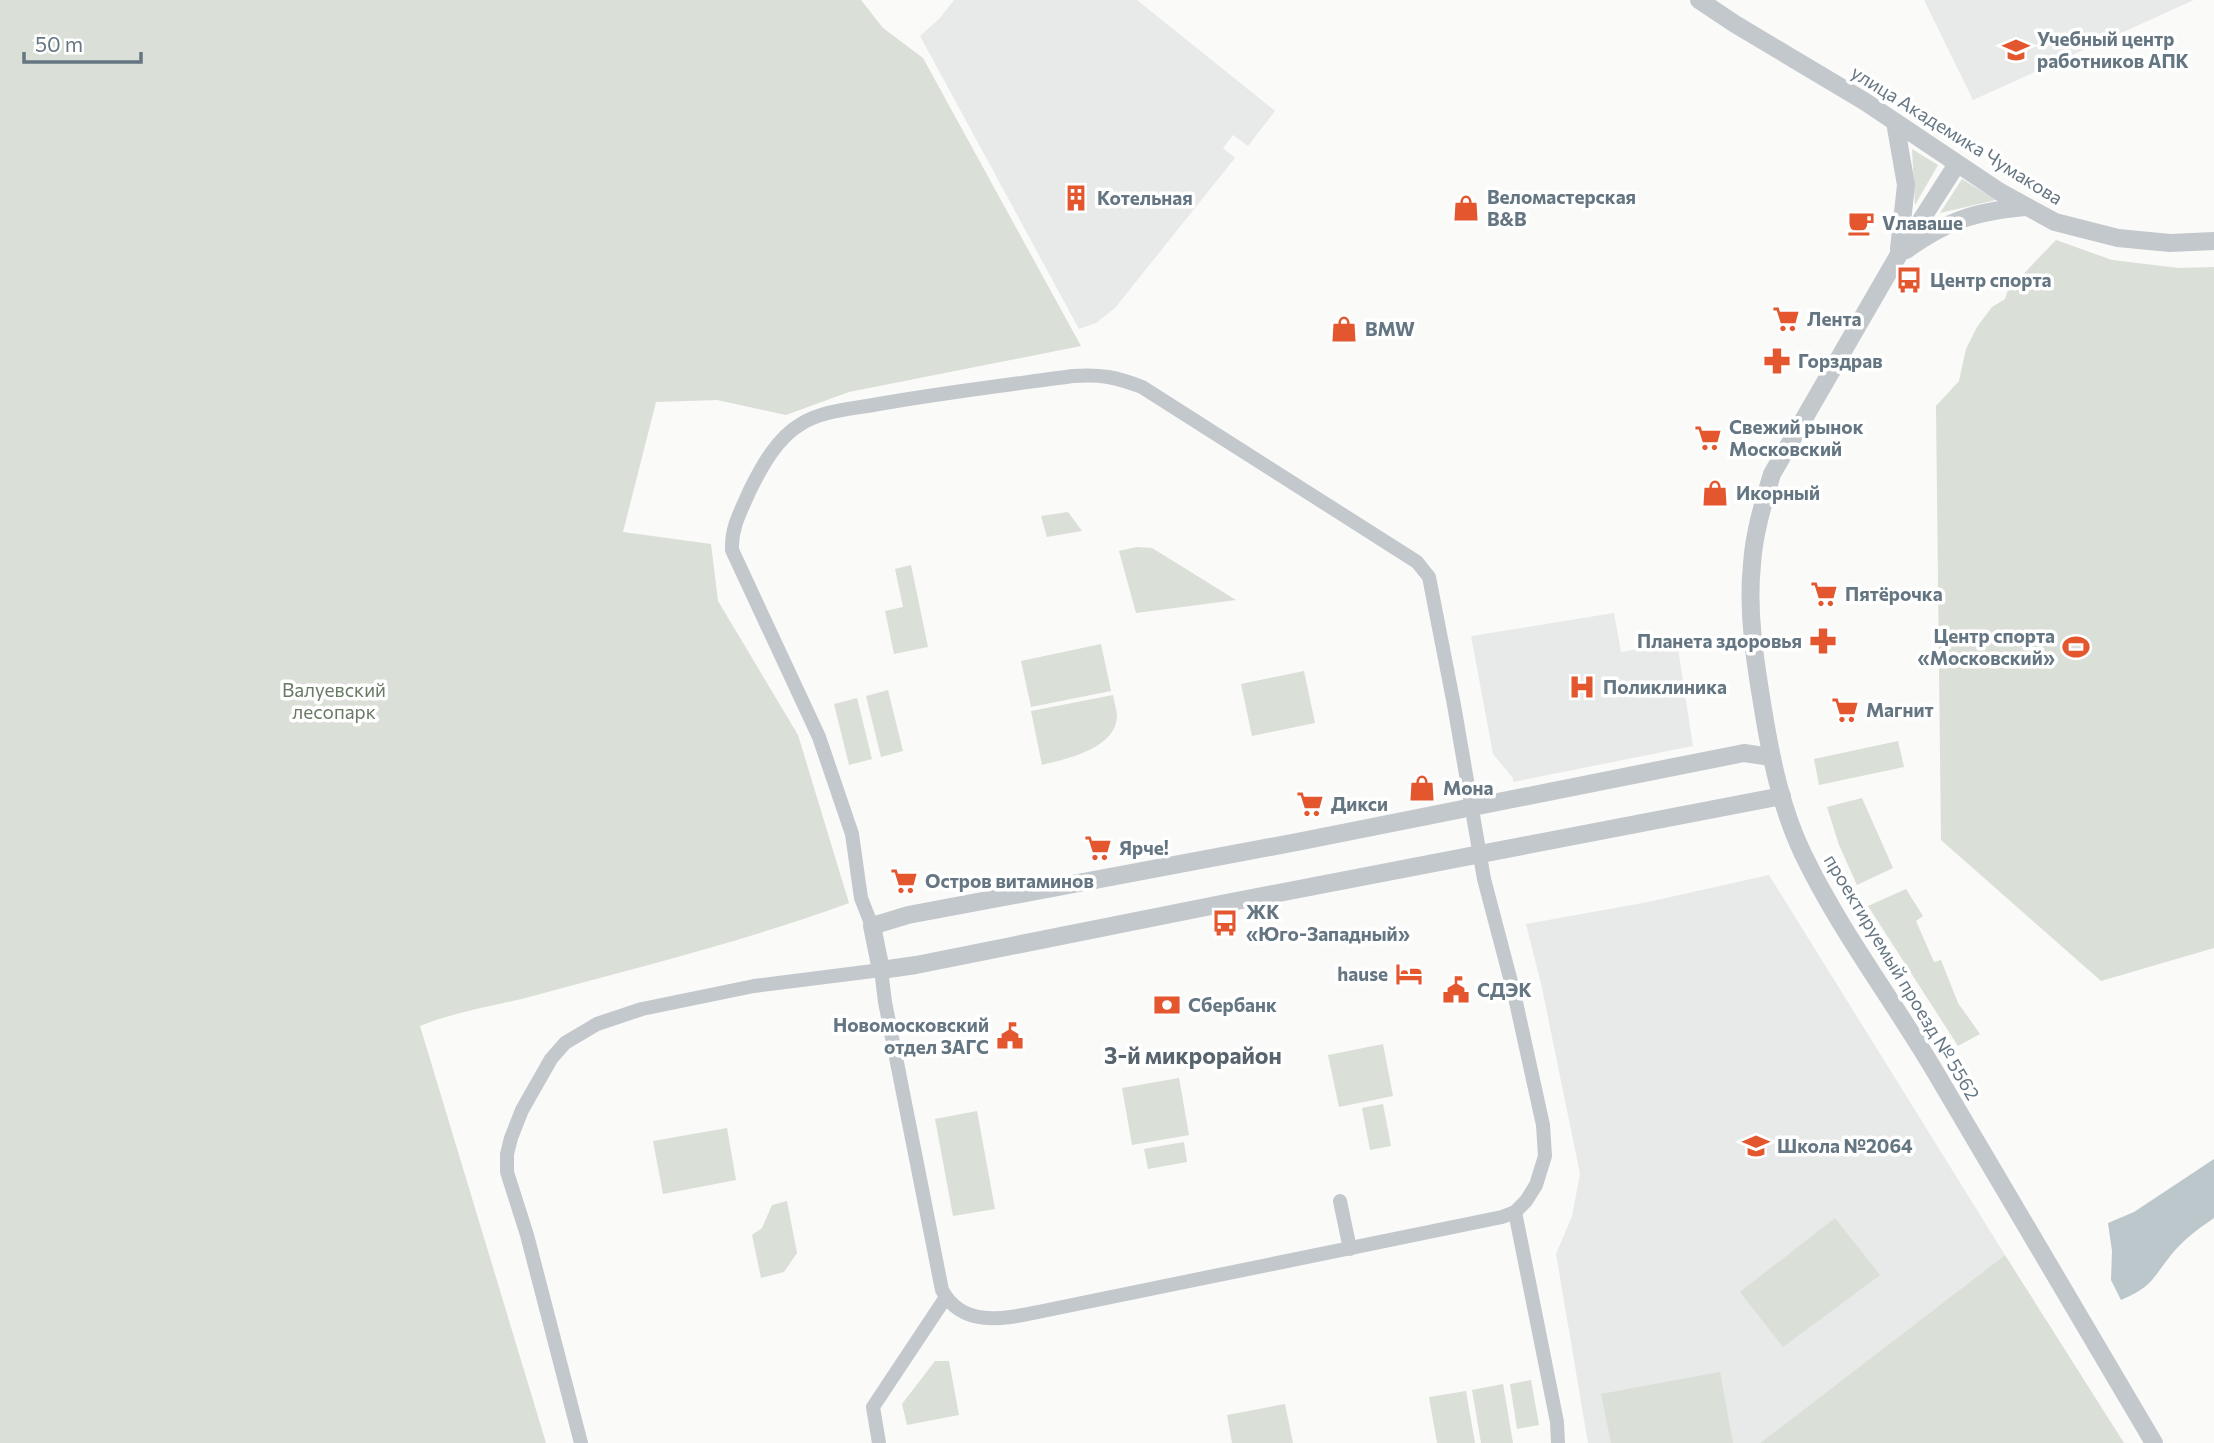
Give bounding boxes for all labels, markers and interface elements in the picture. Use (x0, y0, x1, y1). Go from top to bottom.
scale bar (24, 21, 142, 65)
place label: Учебный центр работников АПК (2037, 27, 2189, 72)
text: 50 m (35, 31, 83, 56)
school or university icon: Учебный центр работников АПК (2001, 35, 2031, 65)
street label: улица Академика Чумакова (1847, 60, 2067, 209)
building icon: Котельная (1061, 183, 1091, 213)
place label: Веломастерская B&B (1487, 185, 1636, 230)
place label: Котельная (1097, 186, 1193, 209)
shop icon: Веломастерская B&B (1451, 193, 1481, 223)
cafe icon: Vлаваше (1846, 208, 1876, 238)
place label: Vлаваше (1882, 211, 1963, 234)
bus stop icon: Центр спорта (1894, 265, 1924, 295)
place label: Центр спорта (1930, 268, 2052, 291)
supermarket icon: Лента (1771, 304, 1801, 334)
place label: Лента (1807, 307, 1862, 330)
shop icon: BMW (1329, 314, 1359, 344)
place label: BMW (1365, 317, 1415, 340)
pharmacy icon: Горздрав (1762, 346, 1792, 376)
place label: Горздрав (1798, 349, 1883, 372)
place label: Свежий рынок Московский (1729, 415, 1864, 460)
supermarket icon: Свежий рынок Московский (1693, 423, 1723, 453)
shop icon: Икорный (1700, 478, 1730, 508)
place label: Икорный (1736, 481, 1820, 504)
supermarket icon: Пятёрочка (1809, 579, 1839, 609)
place label: Пятёрочка (1845, 582, 1943, 605)
place label: Центр спорта «Московский» (1917, 624, 2055, 669)
pharmacy icon: Планета здоровья (1808, 626, 1838, 656)
place label: Планета здоровья (1637, 629, 1802, 652)
sports icon: Центр спорта «Московский» (2061, 632, 2091, 662)
hospital icon: Поликлиника (1567, 672, 1597, 702)
place label: Поликлиника (1603, 675, 1727, 698)
park label: Валуевский лесопарк (282, 678, 386, 723)
supermarket icon: Магнит (1830, 695, 1860, 725)
place label: Магнит (1866, 698, 1934, 721)
shop icon: Мона (1407, 773, 1437, 803)
place label: Мона (1443, 776, 1494, 799)
supermarket icon: Дикси (1295, 789, 1325, 819)
place label: Дикси (1331, 792, 1388, 815)
supermarket icon: Ярче! (1083, 833, 1113, 863)
place label: Ярче! (1119, 836, 1169, 859)
street label: проектируемый проезд № 5562 (1820, 850, 1985, 1104)
supermarket icon: Остров витаминов (889, 866, 919, 896)
place label: Остров витаминов (925, 869, 1094, 892)
place label: ЖК «Юго-Западный» (1246, 900, 1410, 945)
bus stop icon: ЖК «Юго-Западный» (1210, 908, 1240, 938)
hotel icon: hause (1394, 959, 1424, 989)
place label: hause (1337, 962, 1388, 985)
public building icon: СДЭК (1441, 975, 1471, 1005)
place label: СДЭК (1477, 978, 1532, 1001)
bank icon: Сбербанк (1152, 990, 1182, 1020)
place label: Сбербанк (1188, 993, 1277, 1016)
place label: Новомосковский отдел ЗАГС (833, 1013, 989, 1058)
public building icon: Новомосковский отдел ЗАГС (995, 1021, 1025, 1051)
district label: 3-й микрорайон (1104, 1041, 1282, 1069)
school or university icon: Школа №2064 (1741, 1131, 1771, 1161)
place label: Школа №2064 (1777, 1134, 1913, 1157)

